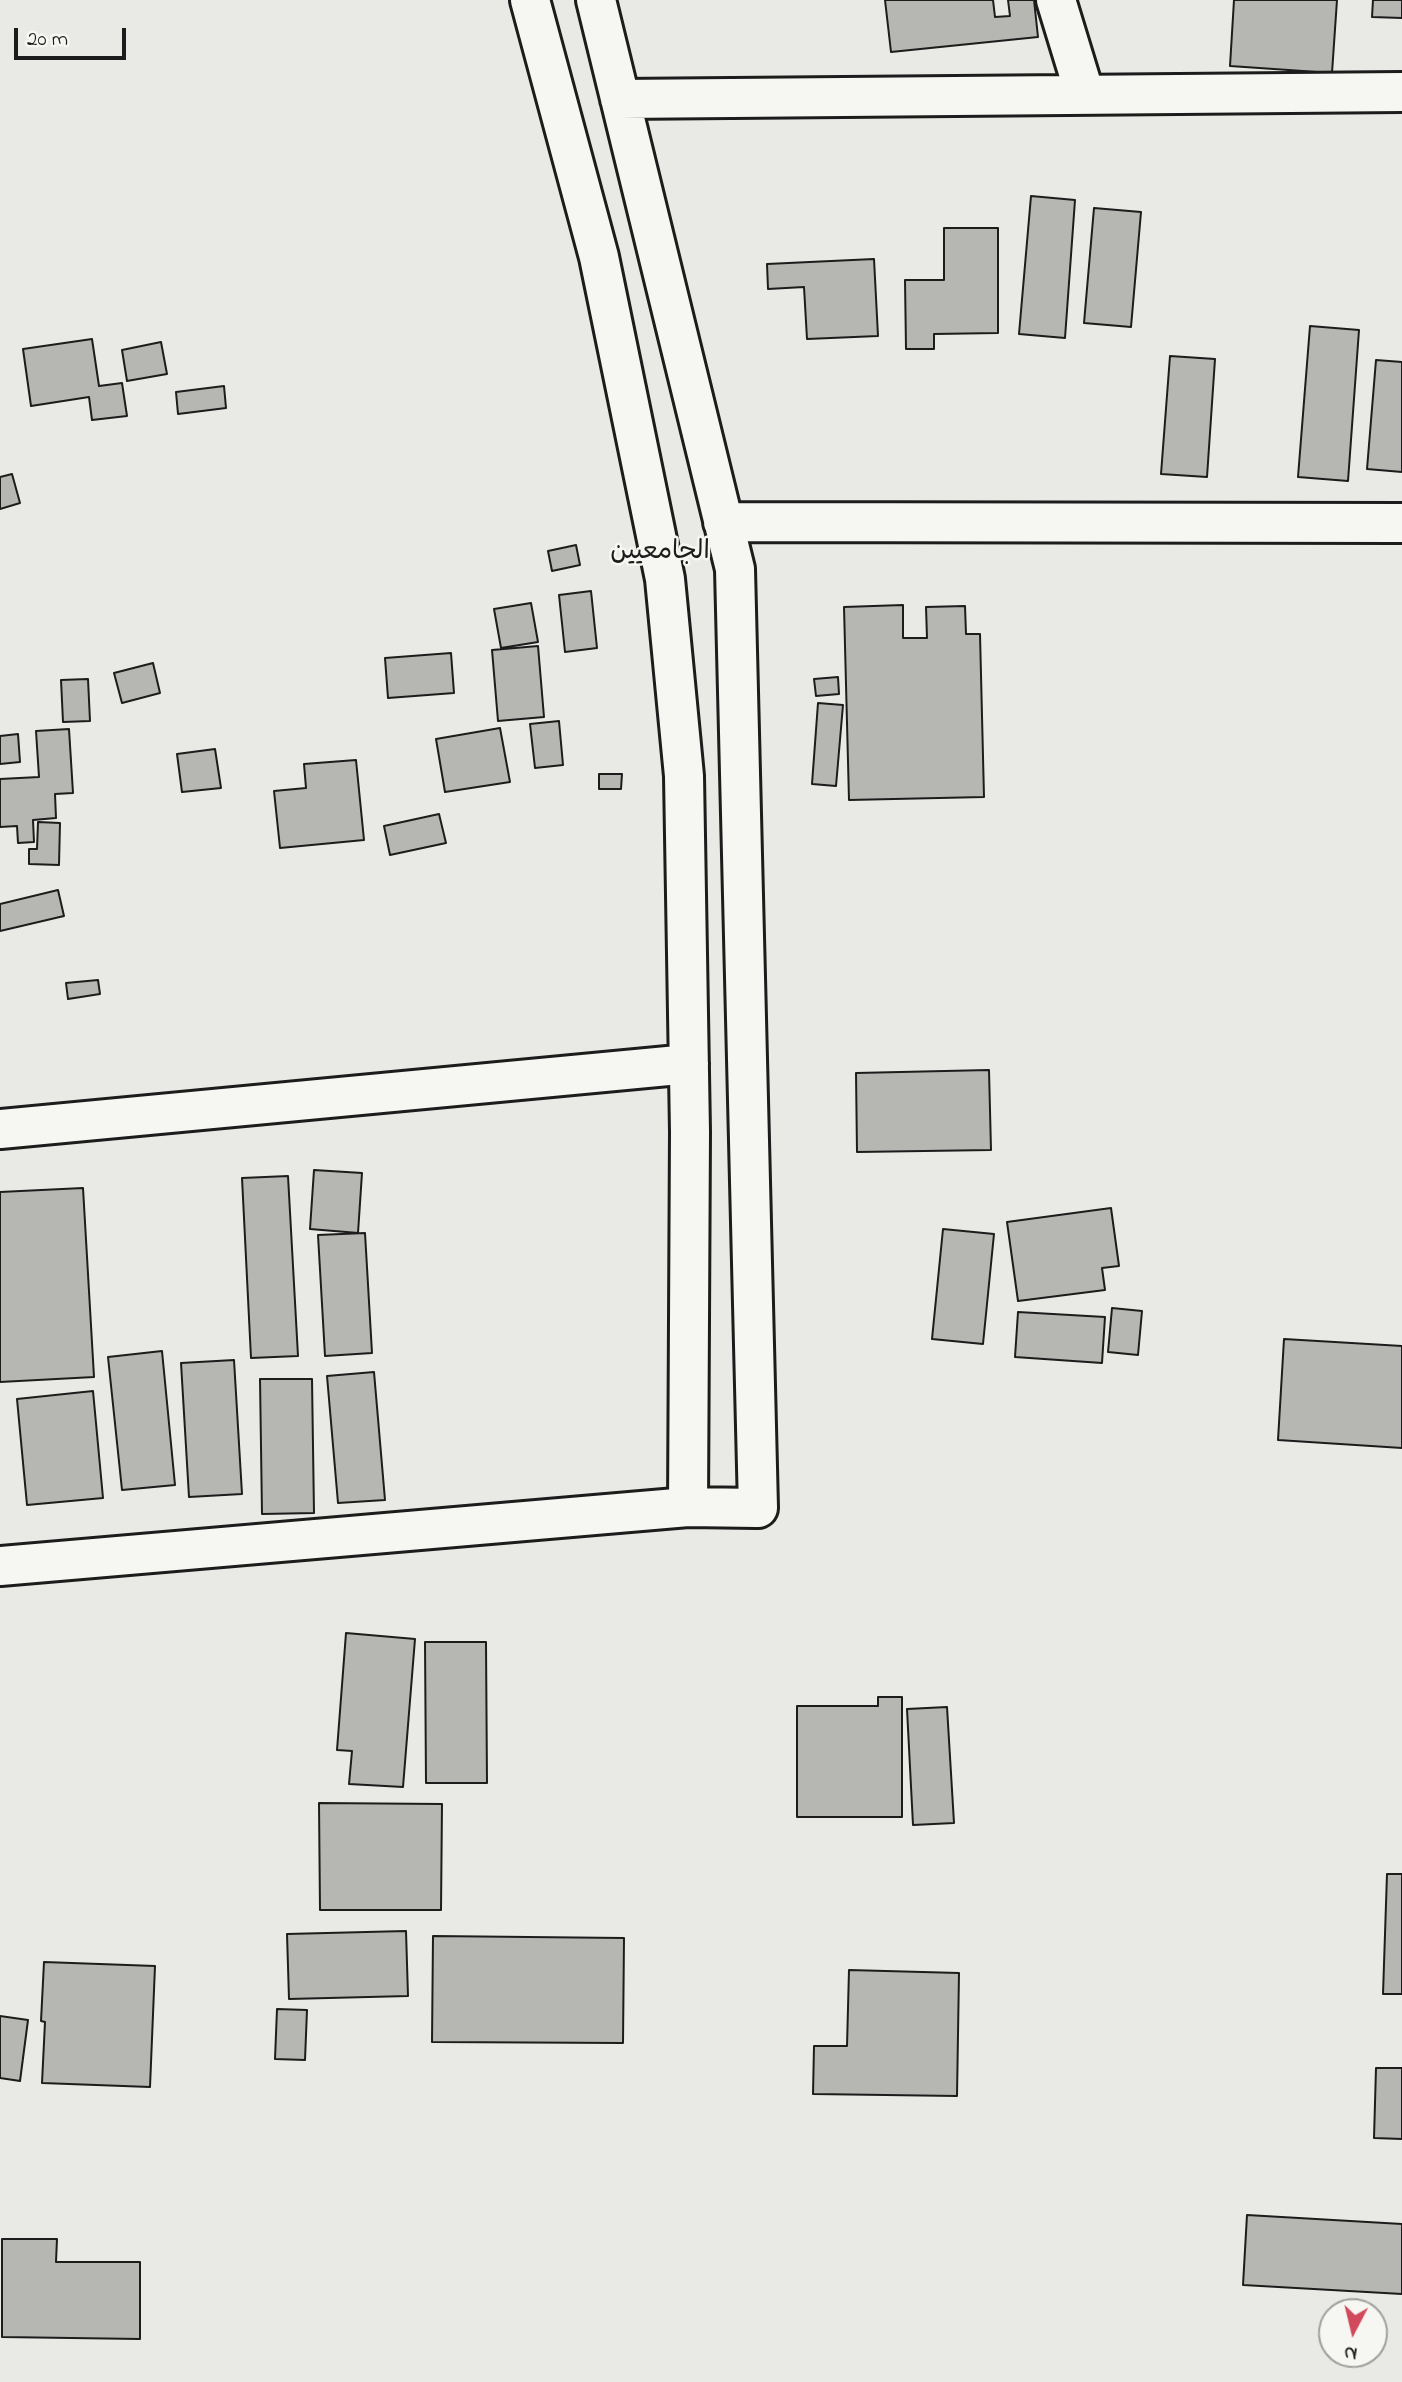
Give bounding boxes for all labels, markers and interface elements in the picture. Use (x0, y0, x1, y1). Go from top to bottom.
scale bar (18, 14, 130, 58)
text: 20 m (27, 25, 68, 55)
district label: الجامعيين (610, 538, 710, 570)
north arrow (1318, 2298, 1388, 2368)
text: N (1343, 2338, 1359, 2367)

